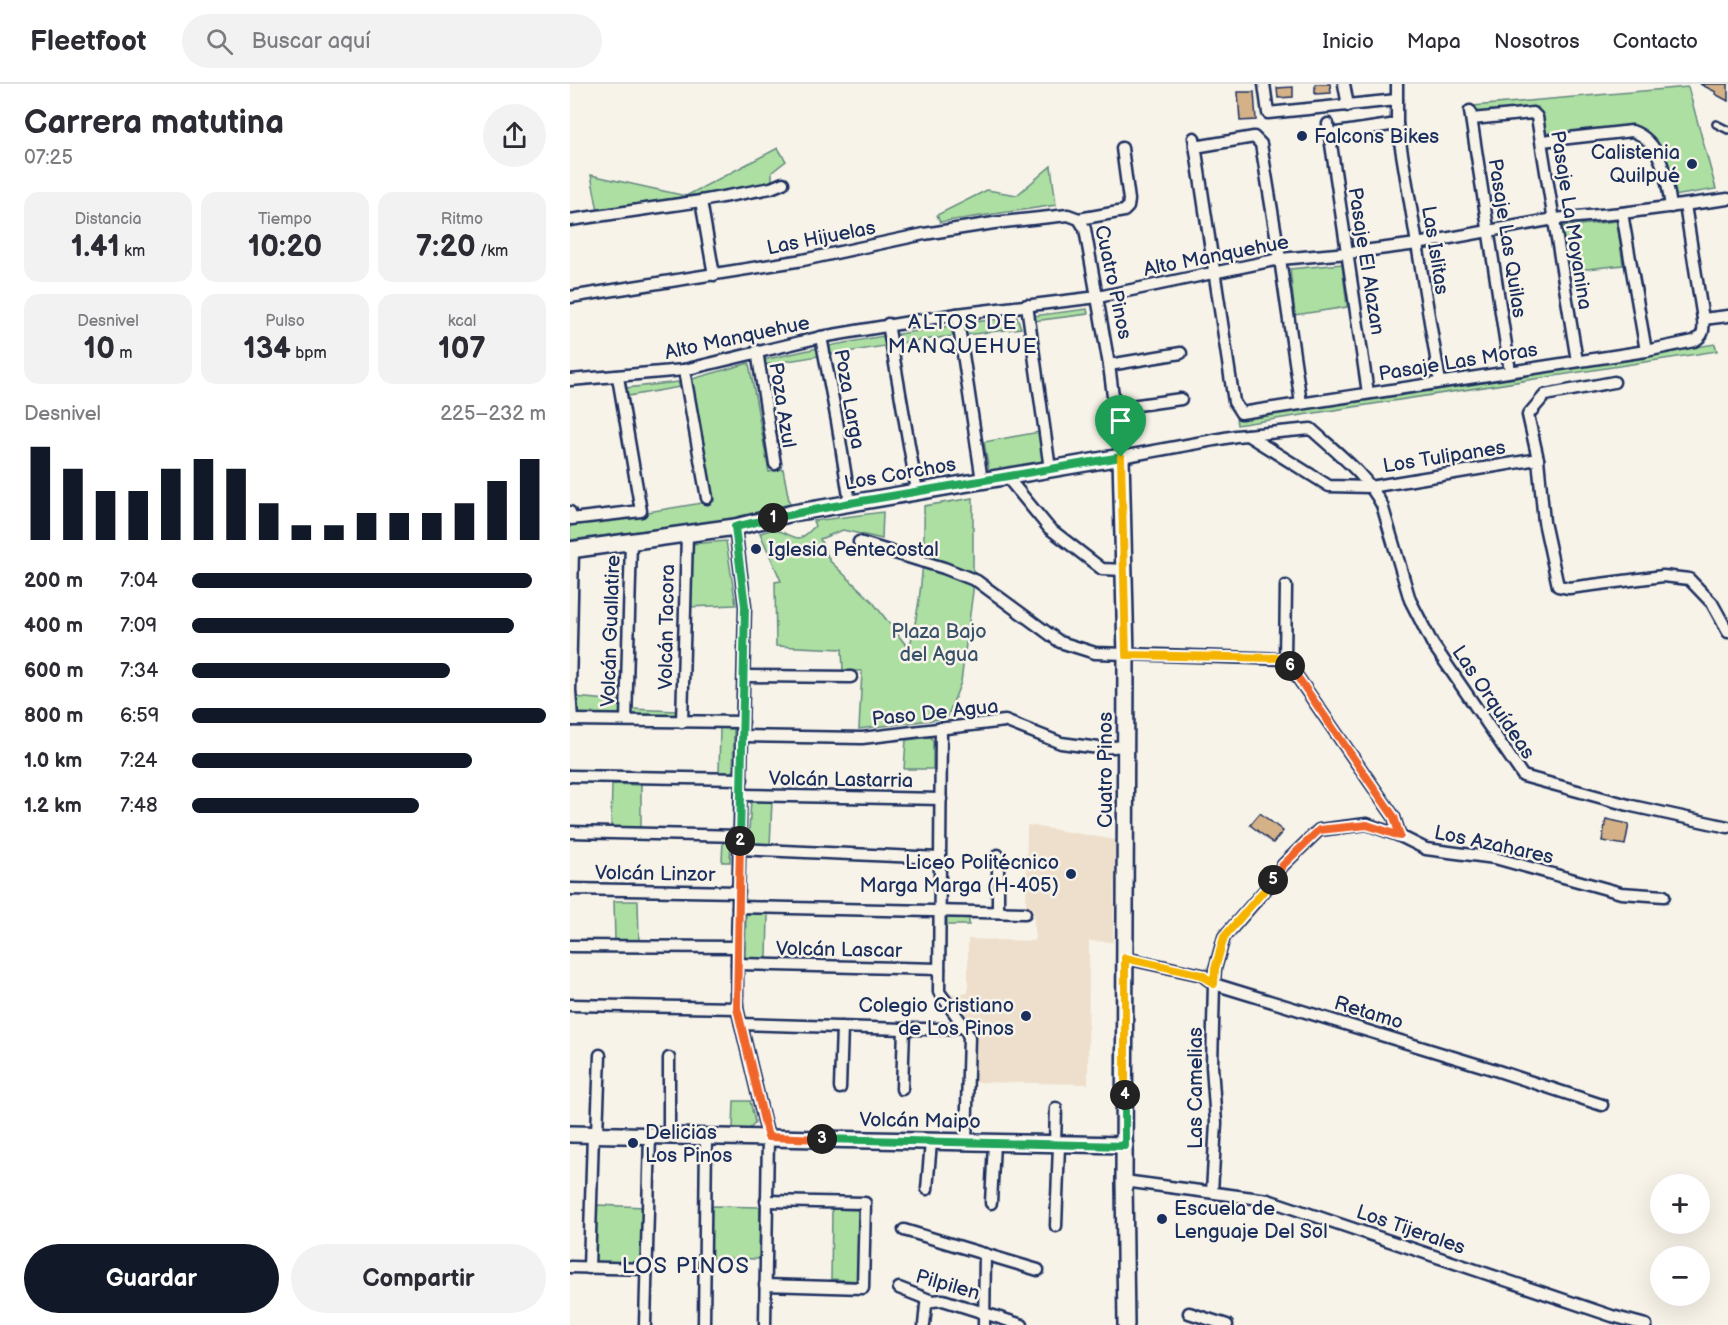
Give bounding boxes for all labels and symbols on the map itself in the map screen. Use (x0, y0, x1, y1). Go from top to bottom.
place label: Falcons Bikes (1314, 125, 1439, 149)
marker: Falcons Bikes (1295, 129, 1309, 143)
street label: Pasaje La Moyanina (1545, 129, 1597, 311)
place label: Calistenia Quilpué (1591, 141, 1680, 188)
street label: Pasaje Las Quilas (1483, 157, 1531, 320)
marker: Calistenia Quilpué (1685, 157, 1699, 171)
street label: Pasaje El Alazan (1342, 186, 1390, 337)
street label: Las Islitas (1416, 204, 1454, 296)
street label: Las Hijuelas (765, 216, 878, 260)
street label: Cuatro Pinos (1089, 223, 1137, 342)
street label: Alto Manquehue (1142, 230, 1291, 282)
district label: ALTOS DE MANQUEHUE (888, 310, 1038, 359)
street label: Alto Manquehue (663, 311, 812, 365)
street label: Pasaje Las Moras (1377, 338, 1539, 386)
street label: Poza Larga (828, 347, 870, 451)
street label: Poza Azul (763, 361, 801, 450)
pin (1095, 395, 1146, 457)
street label: Los Tulipanes (1381, 435, 1507, 479)
street label: Los Corchos (842, 452, 958, 496)
pin: 1 (758, 503, 788, 533)
place label: Iglesia Pentecostal (768, 538, 939, 562)
marker: Iglesia Pentecostal (749, 542, 763, 556)
street label: Volcán Guallatire (596, 554, 626, 708)
street label: Volcán Tacora (654, 564, 680, 690)
park label: Plaza Bajo del Agua (891, 620, 987, 667)
street label: Las Orquídeas (1446, 641, 1540, 764)
pin: 6 (1275, 651, 1305, 681)
street label: Paso De Agua (871, 694, 1000, 732)
street label: Cuatro Pinos (1094, 712, 1118, 828)
street label: Volcán Lastarria (769, 767, 913, 793)
street label: Los Azahares (1432, 821, 1556, 869)
pin: 2 (725, 826, 755, 856)
place label: Liceo Politécnico Marga Marga (H-405) (860, 851, 1059, 898)
street label: Volcán Linzor (595, 861, 716, 887)
pin: 5 (1258, 865, 1288, 895)
marker: Liceo Politécnico Marga Marga (H-405) (1064, 867, 1078, 881)
street label: Volcán Lascar (776, 937, 903, 963)
street label: Retamo (1331, 991, 1406, 1035)
place label: Colegio Cristiano de Los Pinos (858, 994, 1014, 1041)
marker: Colegio Cristiano de Los Pinos (1019, 1009, 1033, 1023)
street label: Las Camelias (1184, 1027, 1208, 1149)
pin: 4 (1110, 1080, 1140, 1110)
street label: Volcán Maipo (859, 1108, 981, 1134)
place label: Delicias Los Pinos (645, 1121, 732, 1168)
pin: 3 (807, 1124, 837, 1154)
marker: Delicias Los Pinos (626, 1136, 640, 1150)
place label: Escuela de Lenguaje Del Sol (1174, 1197, 1328, 1244)
street label: Los Tijerales (1353, 1200, 1468, 1260)
marker: Escuela de Lenguaje Del Sol (1155, 1212, 1169, 1226)
district label: LOS PINOS (622, 1253, 750, 1280)
street label: Pilpilen (913, 1264, 982, 1306)

